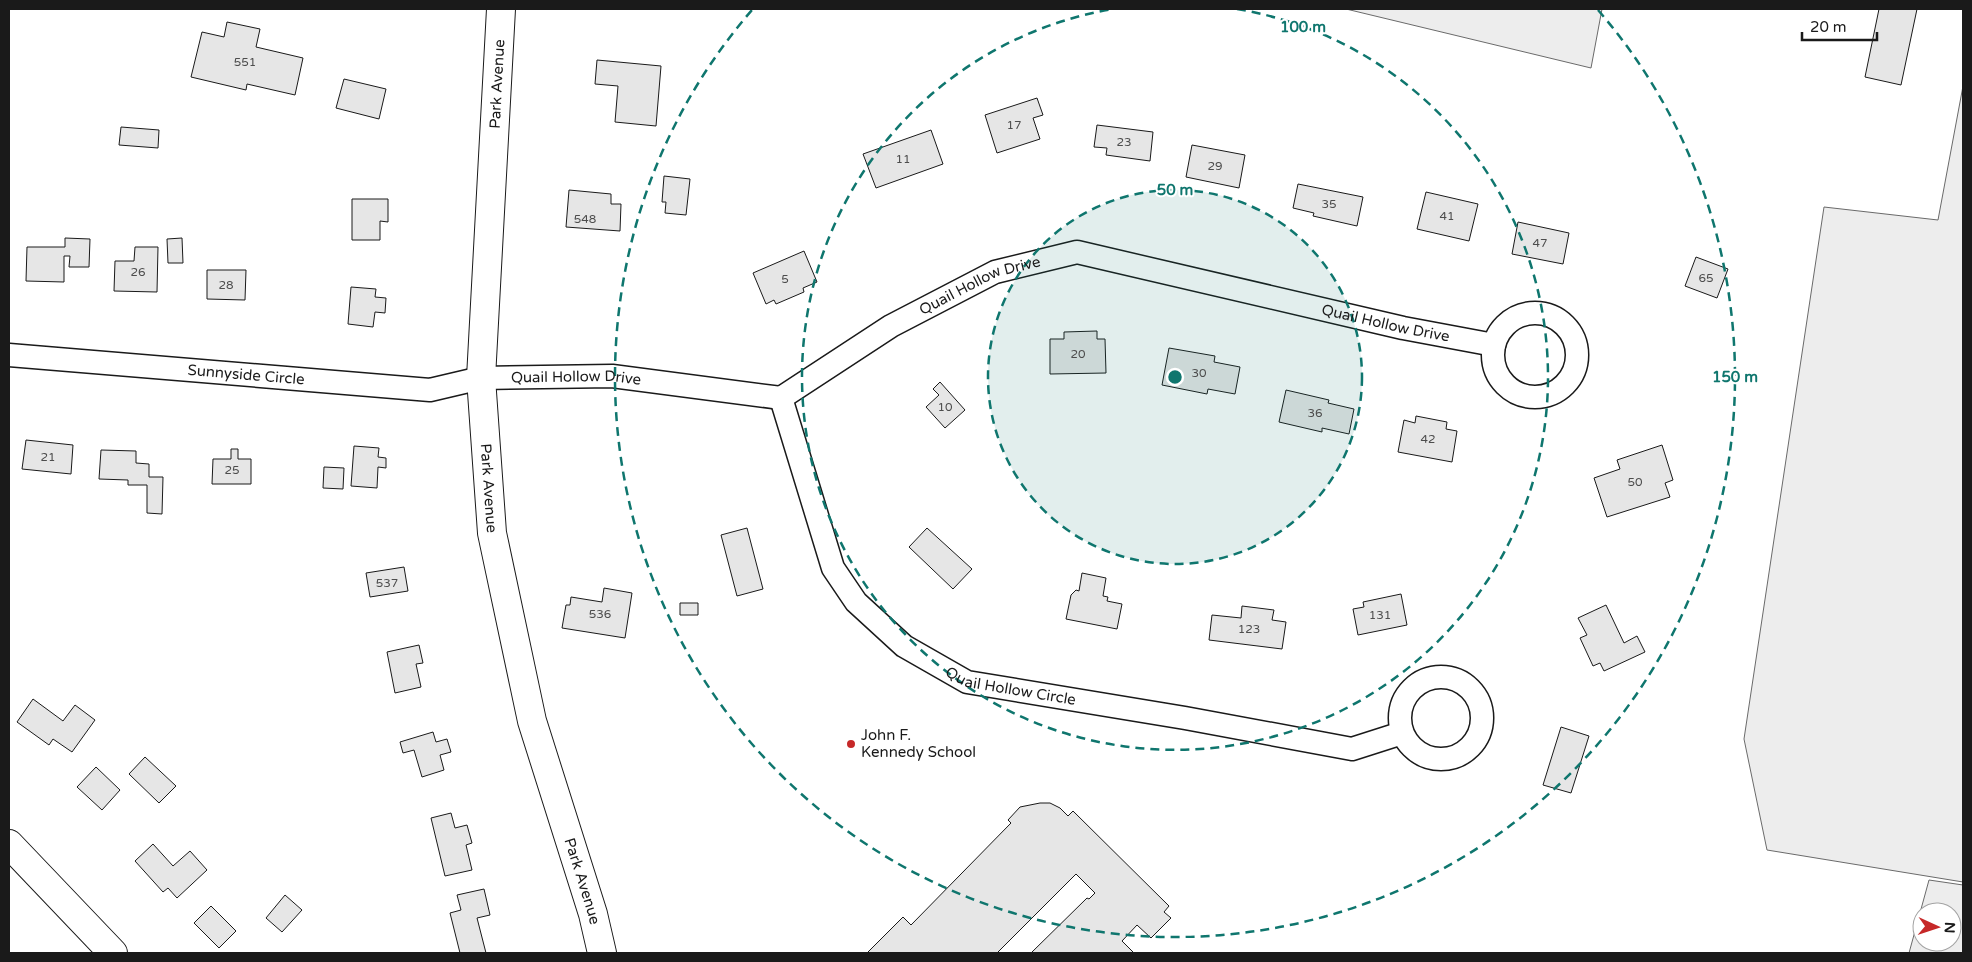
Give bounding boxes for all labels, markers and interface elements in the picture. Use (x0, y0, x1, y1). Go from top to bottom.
scale bar (1802, 10, 1877, 42)
text: 100 m (1280, 18, 1326, 36)
text: 20 m (1810, 18, 1847, 36)
street label: Park Avenue (486, 39, 508, 129)
house number: 551 (234, 55, 256, 69)
house number: 17 (1006, 118, 1022, 132)
house number: 23 (1116, 135, 1132, 149)
house number: 11 (895, 152, 911, 166)
house number: 29 (1207, 159, 1223, 173)
text: 50 m (1157, 181, 1193, 199)
house number: 35 (1321, 197, 1337, 211)
house number: 41 (1439, 209, 1455, 223)
house number: 548 (574, 212, 596, 226)
house number: 47 (1532, 236, 1548, 250)
street label: Quail Hollow Drive (916, 252, 1042, 319)
house number: 26 (130, 265, 146, 279)
house number: 65 (1698, 271, 1714, 285)
house number: 5 (781, 272, 789, 286)
house number: 28 (218, 278, 234, 292)
street label: Quail Hollow Drive (1320, 300, 1451, 346)
house number: 20 (1070, 347, 1086, 361)
street label: Sunnyside Circle (187, 361, 305, 389)
house number: 30 (1191, 366, 1207, 380)
street label: Quail Hollow Drive (511, 367, 642, 389)
centre of rings (1166, 368, 1184, 386)
text: 150 m (1712, 368, 1758, 386)
house number: 10 (937, 400, 953, 414)
house number: 36 (1307, 406, 1323, 420)
house number: 42 (1420, 432, 1436, 446)
street label: Park Avenue (477, 443, 501, 534)
house number: 21 (40, 450, 56, 464)
house number: 25 (224, 463, 240, 477)
house number: 50 (1627, 475, 1643, 489)
house number: 537 (376, 576, 398, 590)
house number: 536 (589, 607, 611, 621)
house number: 131 (1369, 608, 1391, 622)
house number: 123 (1238, 622, 1260, 636)
street label: Quail Hollow Circle (942, 663, 1077, 709)
place label: John F. Kennedy School (861, 726, 976, 761)
marker: John F. Kennedy School (845, 738, 857, 750)
street label: Park Avenue (560, 836, 604, 926)
north arrow (1912, 902, 1962, 952)
text: N (1941, 922, 1958, 934)

